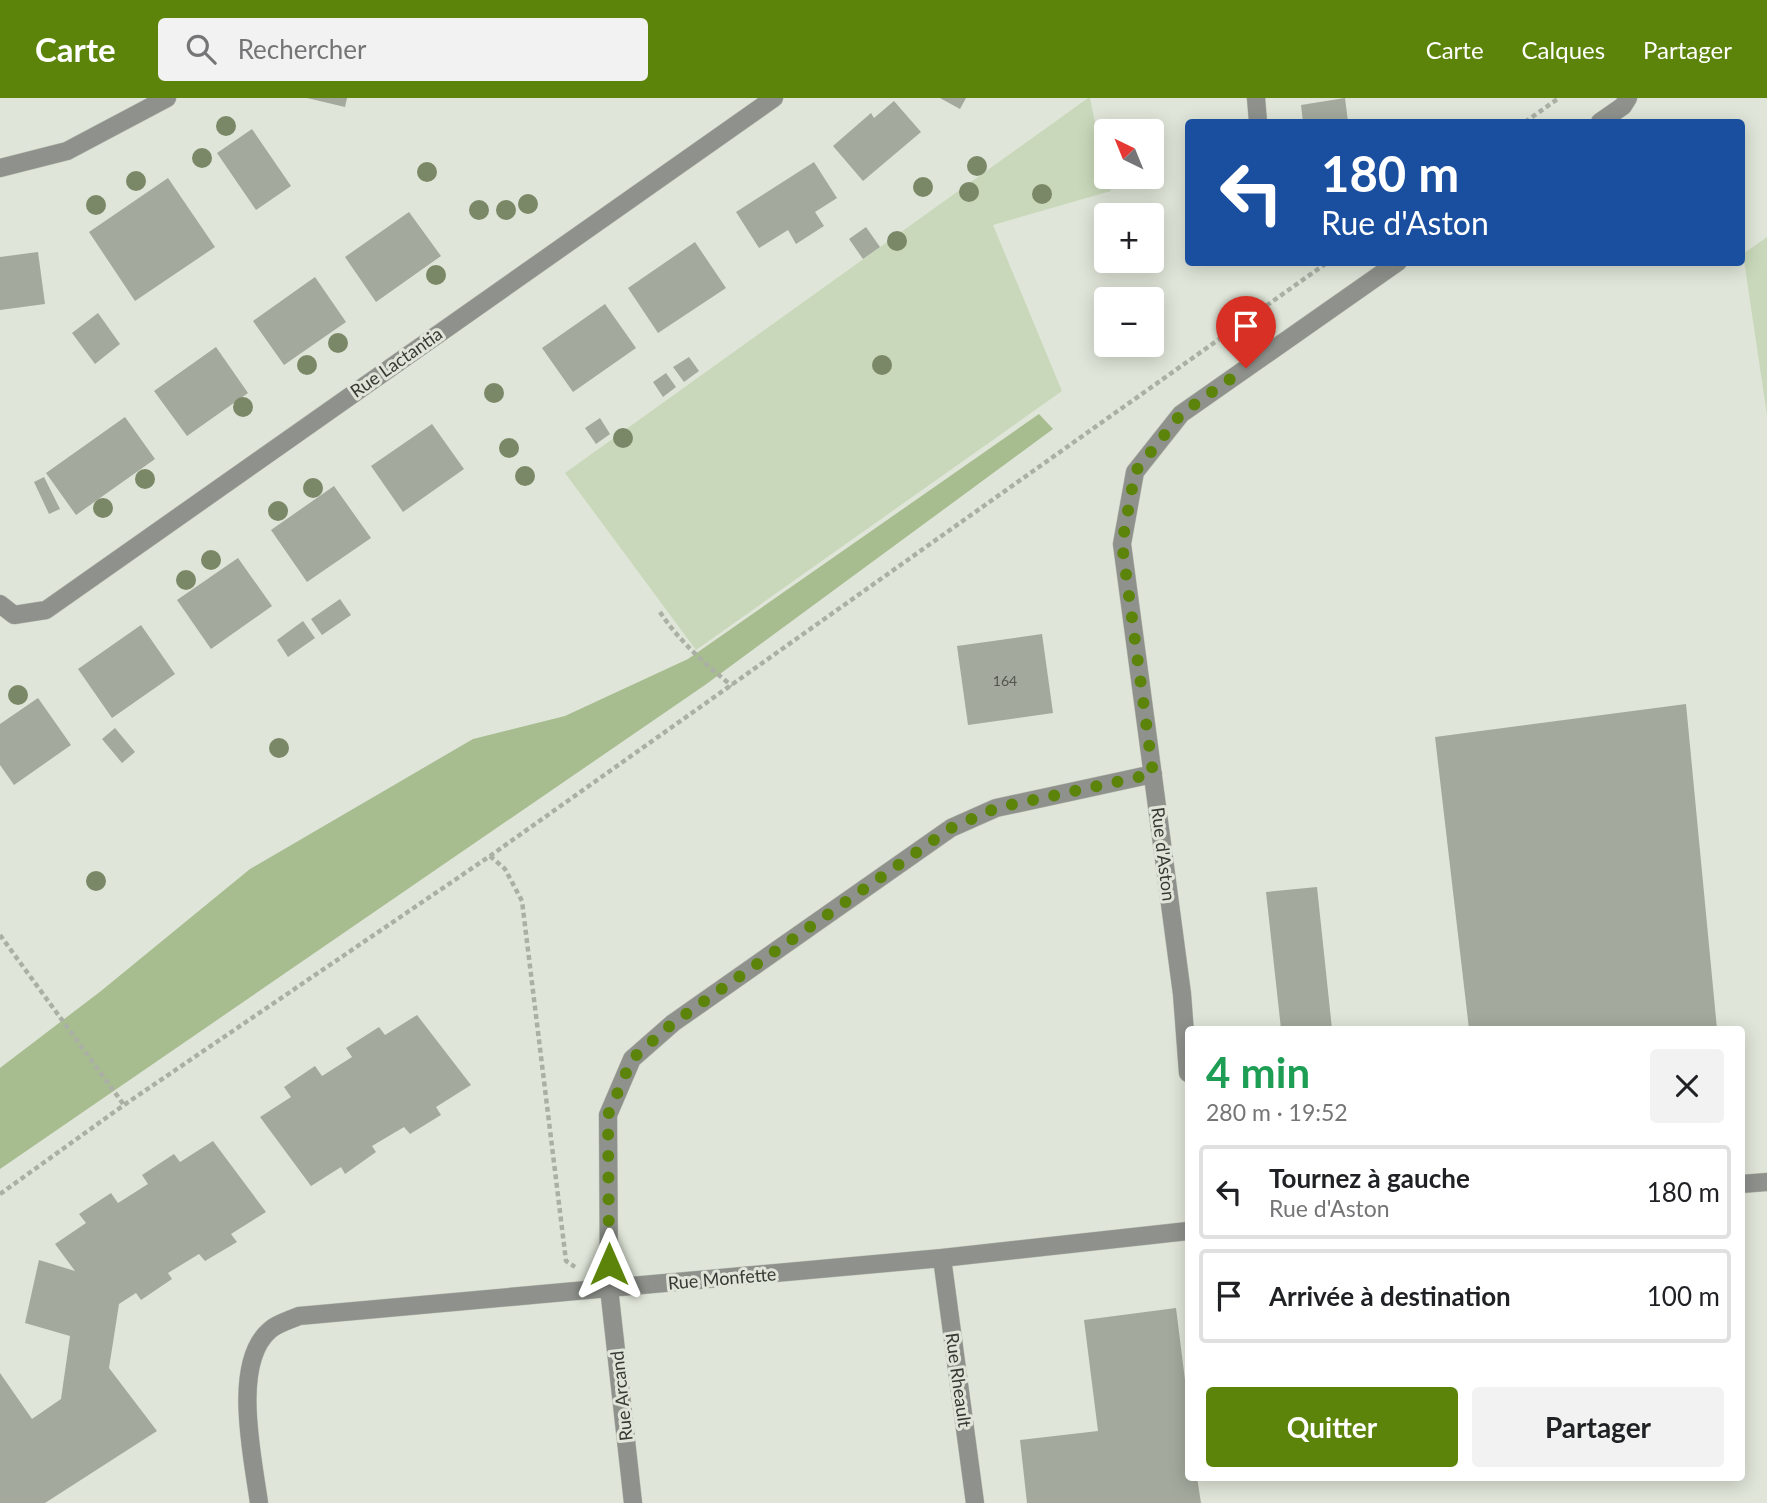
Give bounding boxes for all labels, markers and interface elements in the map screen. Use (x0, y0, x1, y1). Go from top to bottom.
search box (158, 18, 648, 81)
text: Carte (35, 29, 116, 69)
icon: search (182, 30, 220, 68)
text: Rechercher (238, 33, 367, 65)
text: Carte (1426, 35, 1484, 64)
text: Calques (1522, 35, 1605, 64)
text: Partager (1643, 35, 1732, 64)
north arrow (1094, 119, 1164, 189)
map controls (1094, 119, 1164, 357)
text: 180 m (1321, 144, 1459, 202)
icon: left (1206, 147, 1297, 238)
button: + (1094, 203, 1164, 273)
text: Rue d'Aston (1321, 203, 1489, 242)
button: − (1094, 287, 1164, 357)
pin (1216, 296, 1276, 368)
icon: arrive (1227, 307, 1265, 345)
street label: Rue Lactantia (346, 322, 446, 402)
house number: 164 (993, 672, 1017, 689)
street label: Rue d'Aston (1147, 806, 1181, 902)
text: 4 min (1206, 1047, 1310, 1097)
button: close (1650, 1049, 1724, 1123)
text: 280 m · 19:52 (1206, 1098, 1348, 1126)
text: Tournez à gauche (1269, 1162, 1470, 1194)
icon: left (1210, 1173, 1248, 1211)
text: 180 m (1647, 1176, 1720, 1208)
text: Rue d'Aston (1269, 1194, 1390, 1222)
position arrow (572, 1227, 646, 1301)
street label: Rue Monfette (667, 1262, 777, 1294)
icon: arrive (1210, 1277, 1248, 1315)
text: Arrivée à destination (1269, 1280, 1511, 1312)
text: 100 m (1647, 1280, 1720, 1312)
street label: Rue Rheault (941, 1331, 977, 1429)
street label: Rue Arcand (605, 1350, 637, 1442)
button: Quitter (1206, 1387, 1458, 1467)
button: Partager (1472, 1387, 1724, 1467)

